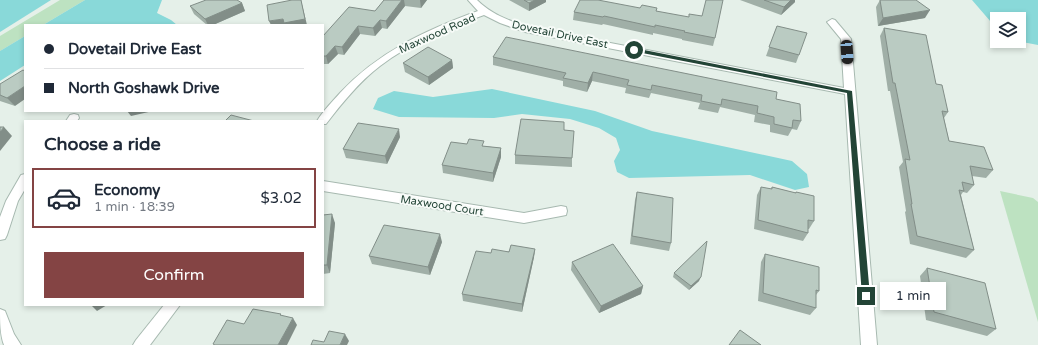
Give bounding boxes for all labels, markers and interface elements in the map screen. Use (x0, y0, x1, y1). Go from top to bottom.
street label: Maxwood Road (397, 11, 478, 56)
map controls (990, 12, 1026, 48)
button: layers (990, 12, 1026, 48)
street label: Dovetail Drive East (511, 18, 609, 51)
text: Dovetail Drive East (68, 40, 201, 58)
car (840, 40, 854, 64)
route start (625, 41, 643, 59)
text: North Goshawk Drive (68, 79, 219, 97)
text: Choose a ride (44, 133, 161, 155)
icon: car (46, 180, 82, 216)
text: Economy (94, 181, 160, 199)
text: $3.02 (261, 189, 302, 207)
street label: Maxwood Court (399, 193, 484, 218)
text: 1 min · 18:39 (94, 199, 175, 215)
button: Confirm (44, 252, 304, 298)
callout: 1 min (880, 282, 946, 310)
route end (857, 287, 875, 305)
text: 1 min (896, 288, 930, 304)

